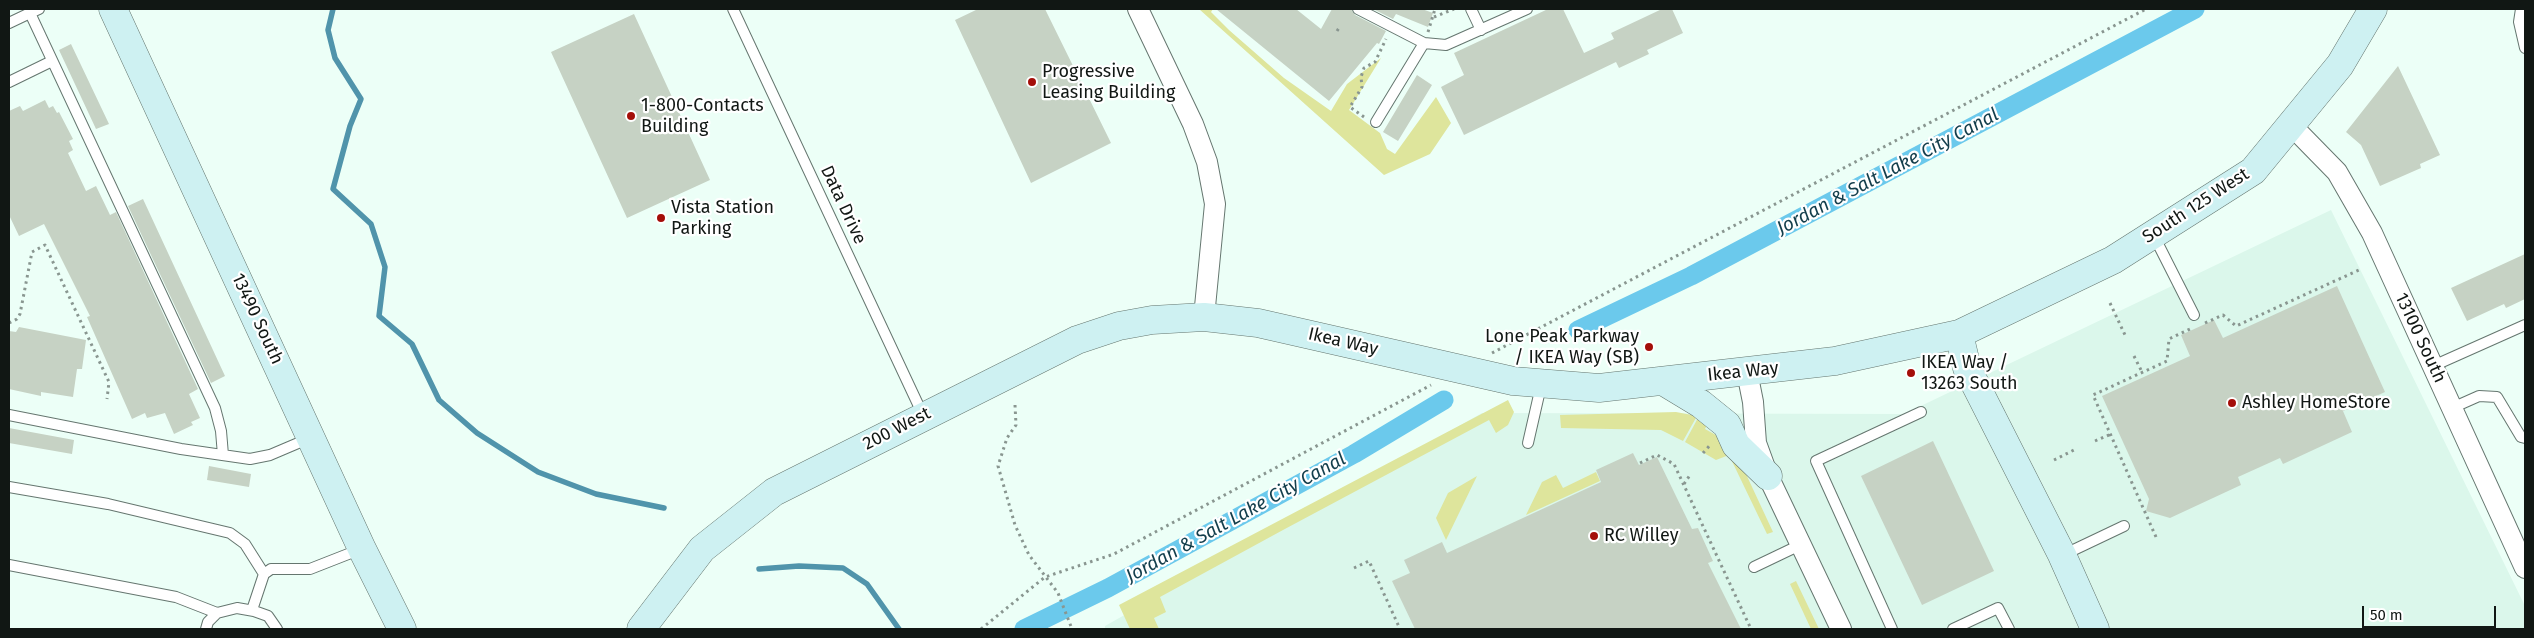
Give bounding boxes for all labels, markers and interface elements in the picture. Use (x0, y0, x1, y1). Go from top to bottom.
place label: Progressive Leasing Building (1042, 61, 1175, 104)
marker: Progressive Leasing Building (1026, 76, 1038, 88)
place label: 1-800-Contacts Building (641, 95, 764, 138)
water label: Jordan & Salt Lake City Canal (1773, 104, 2003, 240)
marker: 1-800-Contacts Building (625, 110, 637, 122)
street label: Data Drive (815, 162, 871, 248)
street label: South 125 West (2139, 164, 2253, 248)
place label: Vista Station Parking (671, 197, 774, 240)
marker: Vista Station Parking (655, 212, 667, 224)
street label: 13490 South (227, 270, 287, 368)
street label: 13100 South (2390, 290, 2450, 386)
street label: Ikea Way (1306, 323, 1380, 361)
place label: Lone Peak Parkway / IKEA Way (SB) (1485, 326, 1639, 368)
marker: Lone Peak Parkway / IKEA Way (SB) (1643, 341, 1655, 353)
place label: IKEA Way / 13263 South (1921, 352, 2018, 394)
street label: Ikea Way (1706, 358, 1780, 386)
marker: IKEA Way / 13263 South (1905, 367, 1917, 379)
place label: Ashley HomeStore (2242, 392, 2391, 414)
marker: Ashley HomeStore (2226, 397, 2238, 409)
street label: 200 West (859, 403, 935, 455)
water label: Jordan & Salt Lake City Canal (1122, 448, 1350, 588)
place label: RC Willey (1604, 525, 1679, 547)
marker: RC Willey (1588, 530, 1600, 542)
scale bar (2364, 596, 2498, 628)
text: 50 m (2370, 606, 2403, 624)

